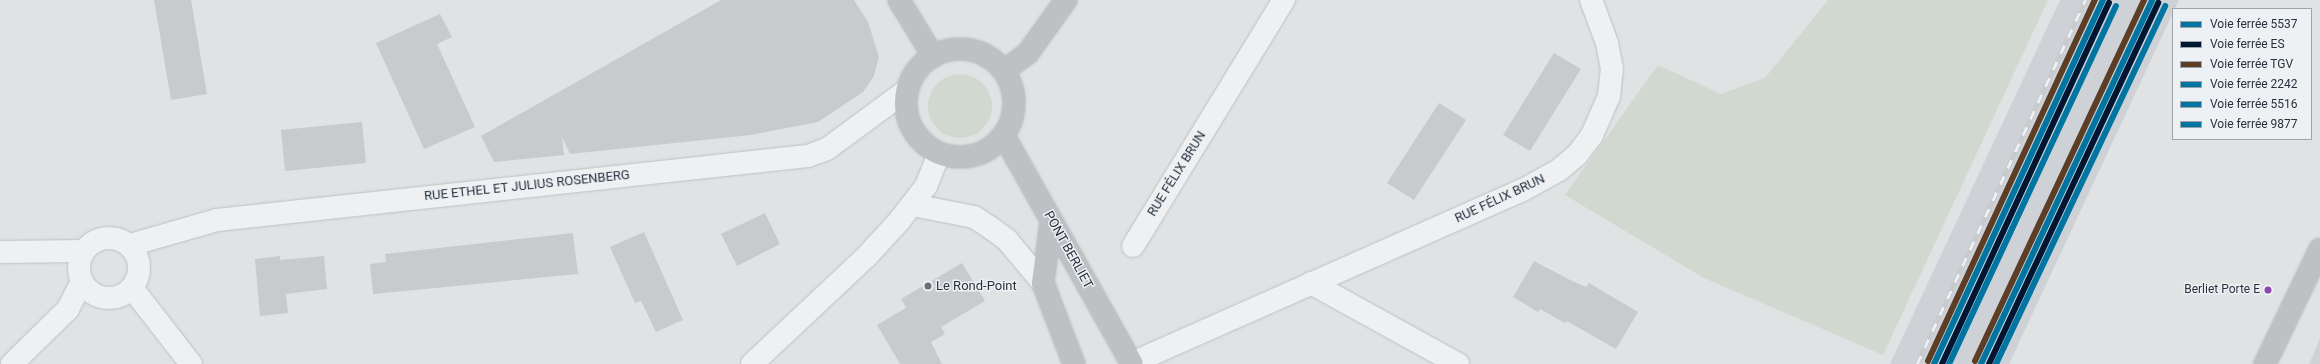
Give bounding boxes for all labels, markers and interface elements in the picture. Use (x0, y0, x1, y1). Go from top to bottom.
legend (2172, 8, 2312, 140)
text: Voie ferrée 5537 (2210, 17, 2298, 31)
text: Voie ferrée ES (2210, 37, 2285, 51)
text: Voie ferrée TGV (2210, 57, 2293, 71)
text: Voie ferrée 2242 (2210, 77, 2298, 91)
text: Voie ferrée 5516 (2210, 97, 2298, 111)
text: Voie ferrée 9877 (2210, 117, 2298, 131)
street label: RUE FÉLIX BRUN (1145, 129, 1209, 219)
street label: RUE ETHEL ET JULIUS ROSENBERG (423, 167, 631, 205)
street label: RUE FÉLIX BRUN (1453, 171, 1547, 227)
street label: PONT BERLIET (1040, 208, 1096, 292)
place label: Le Rond-Point (936, 278, 1017, 294)
marker: Le Rond-Point (923, 281, 933, 291)
place label: Berliet Porte E (2184, 283, 2260, 297)
marker: Berliet Porte E (2263, 285, 2273, 295)

